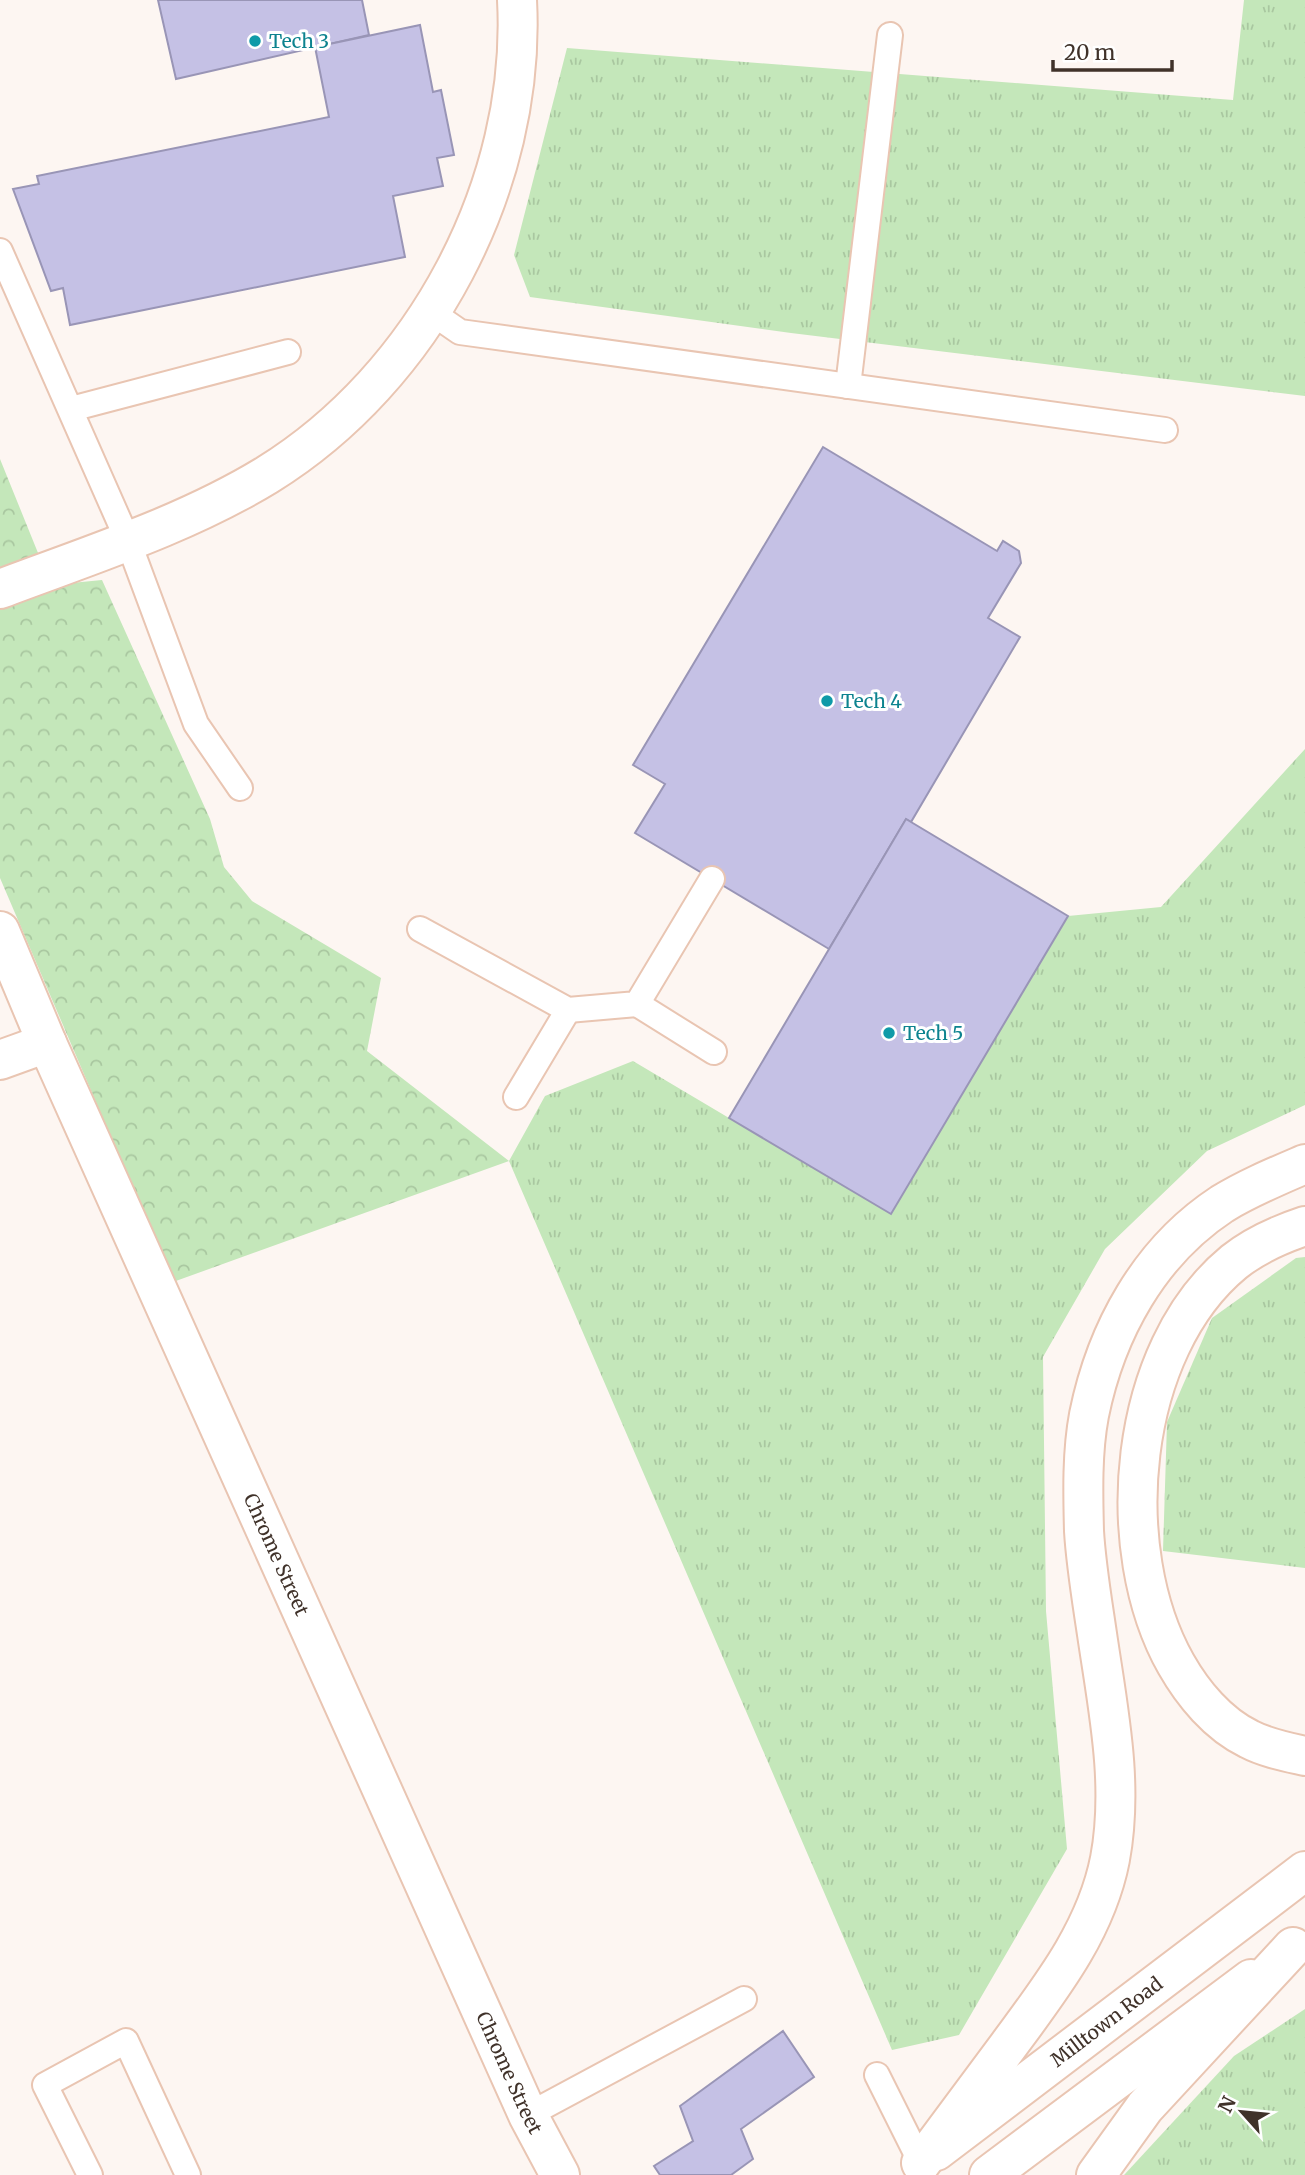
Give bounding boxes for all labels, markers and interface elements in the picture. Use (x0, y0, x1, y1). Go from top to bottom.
scale bar (1053, 28, 1172, 72)
place label: Tech 3 (269, 29, 329, 53)
marker: Tech 3 (247, 33, 263, 49)
text: 20 m (1064, 39, 1116, 66)
place label: Tech 4 (841, 689, 902, 713)
marker: Tech 4 (819, 693, 835, 709)
place label: Tech 5 (903, 1021, 963, 1045)
marker: Tech 5 (881, 1025, 897, 1041)
street label: Chrome Street (239, 1489, 315, 1620)
street label: Milltown Road (1046, 1972, 1167, 2072)
street label: Chrome Street (471, 2008, 548, 2138)
north arrow (1207, 2077, 1277, 2147)
text: N (1213, 2092, 1241, 2116)

